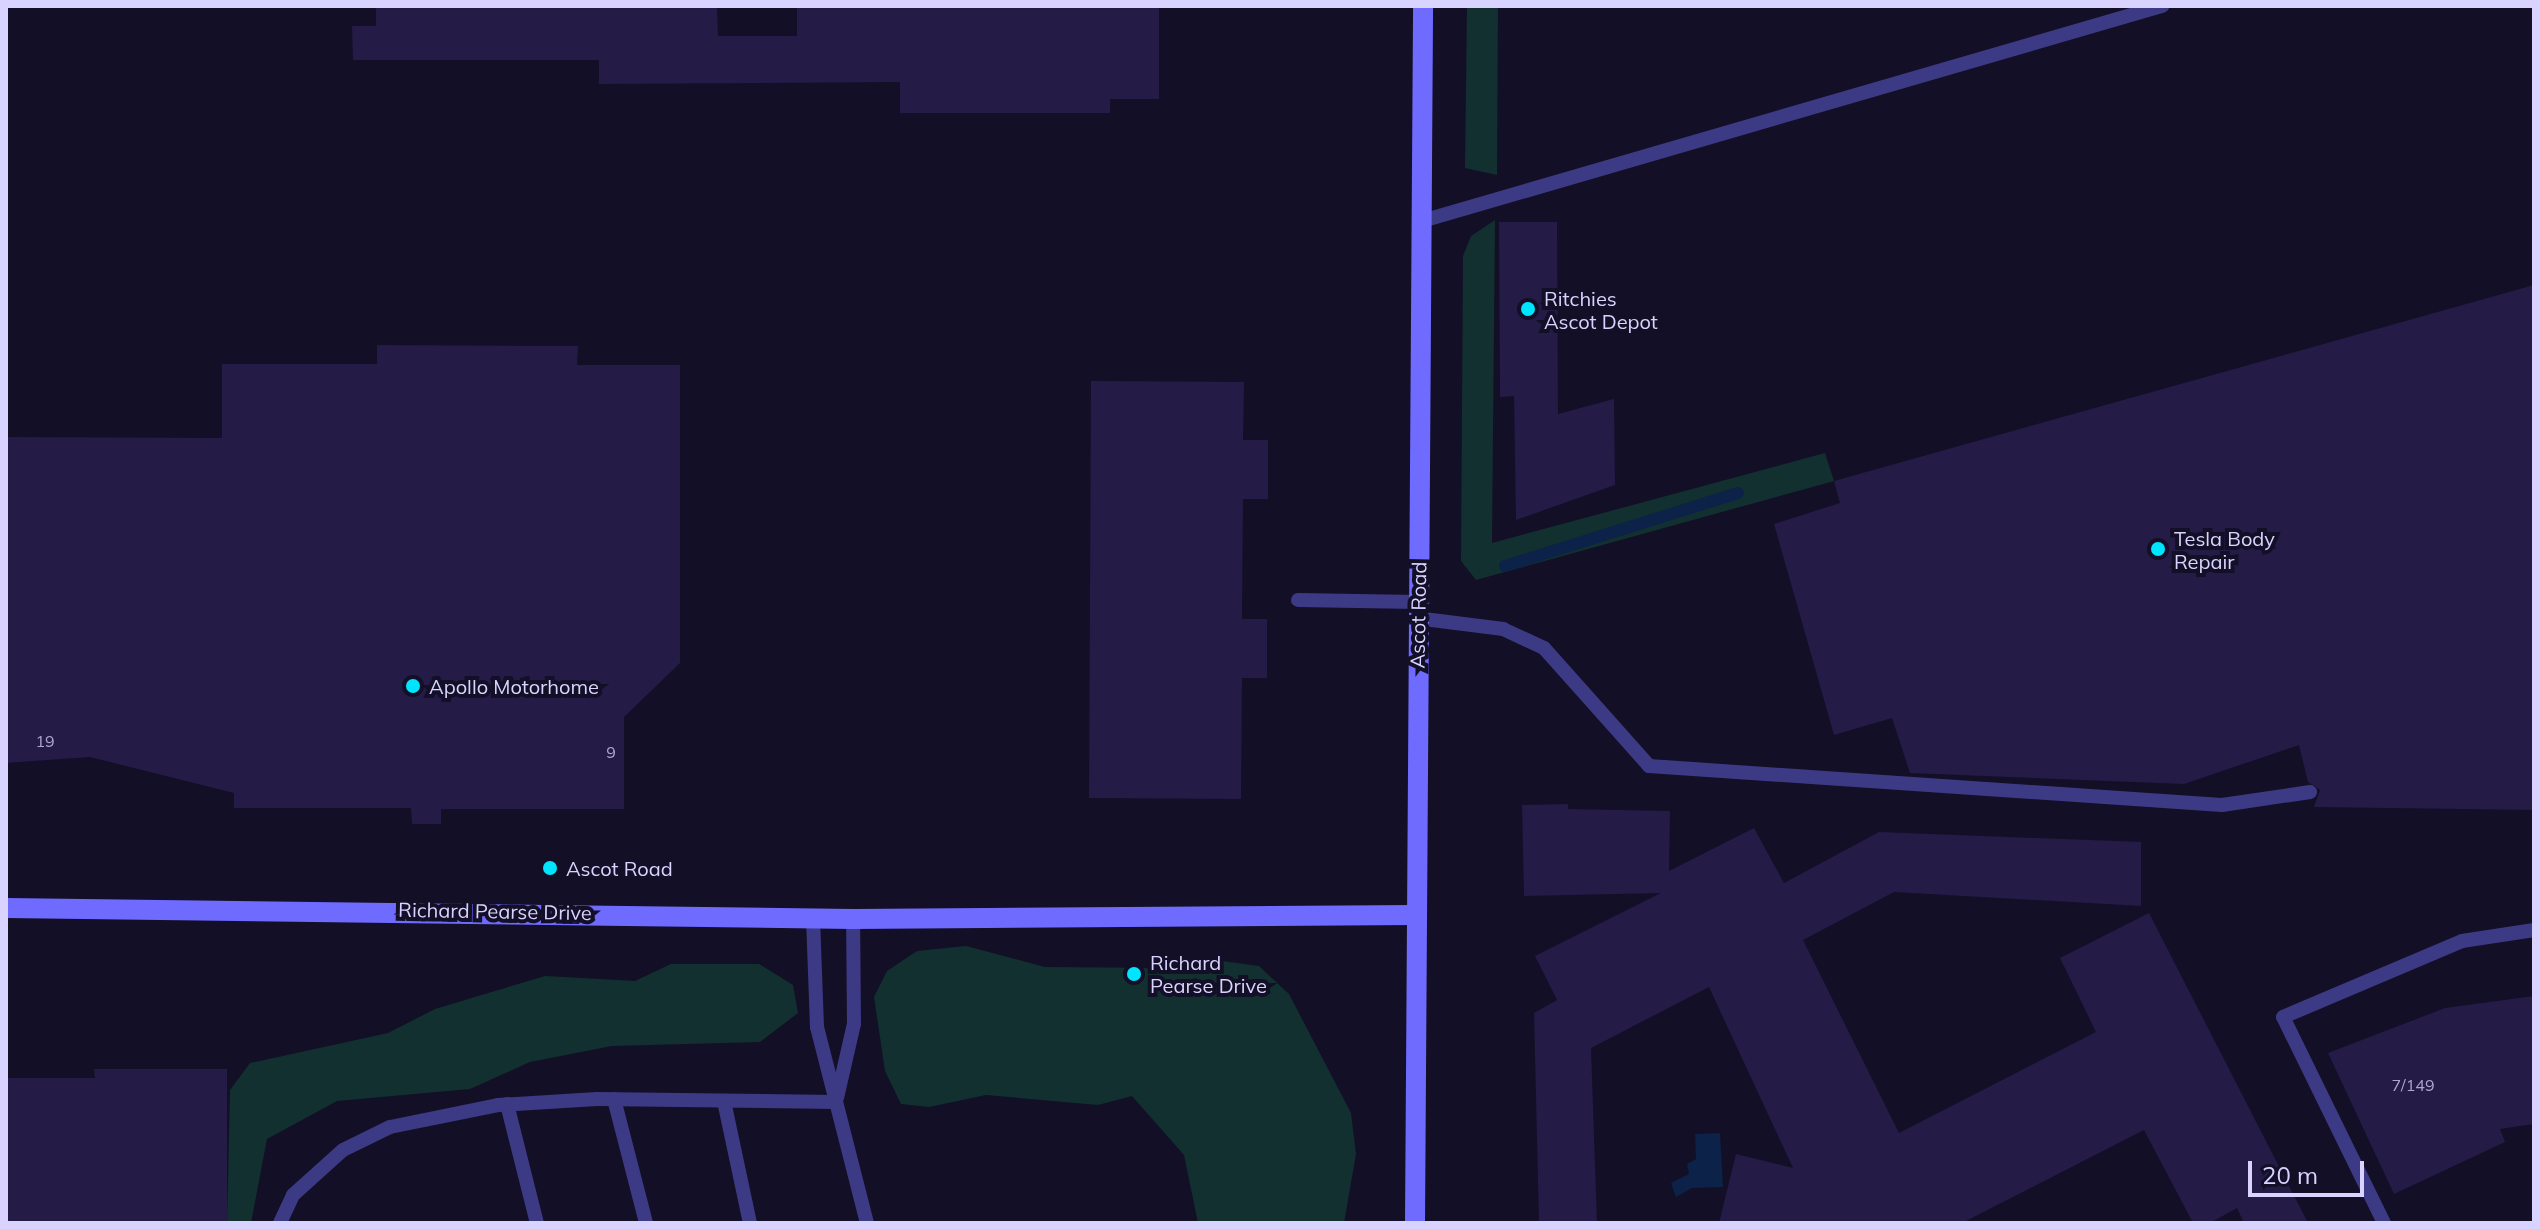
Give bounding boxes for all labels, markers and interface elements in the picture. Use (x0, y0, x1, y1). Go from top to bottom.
place label: Ritchies Ascot Depot (1544, 286, 1658, 333)
marker: Ritchies Ascot Depot (1519, 300, 1537, 318)
place label: Tesla Body Repair (2174, 526, 2275, 573)
marker: Tesla Body Repair (2149, 540, 2167, 558)
street label: Ascot Road (1405, 561, 1431, 669)
place label: Apollo Motorhome (429, 674, 599, 698)
marker: Apollo Motorhome (404, 677, 422, 695)
house number: 19 (35, 731, 55, 751)
house number: 9 (606, 742, 616, 762)
place label: Ascot Road (566, 856, 673, 880)
marker: Ascot Road (541, 859, 559, 877)
street label: Richard Pearse Drive (398, 897, 592, 925)
place label: Richard Pearse Drive (1150, 950, 1267, 997)
marker: Richard Pearse Drive (1125, 965, 1143, 983)
house number: 7/149 (2392, 1075, 2434, 1095)
scale bar (2252, 1145, 2368, 1195)
text: 20 m (2262, 1160, 2318, 1190)

